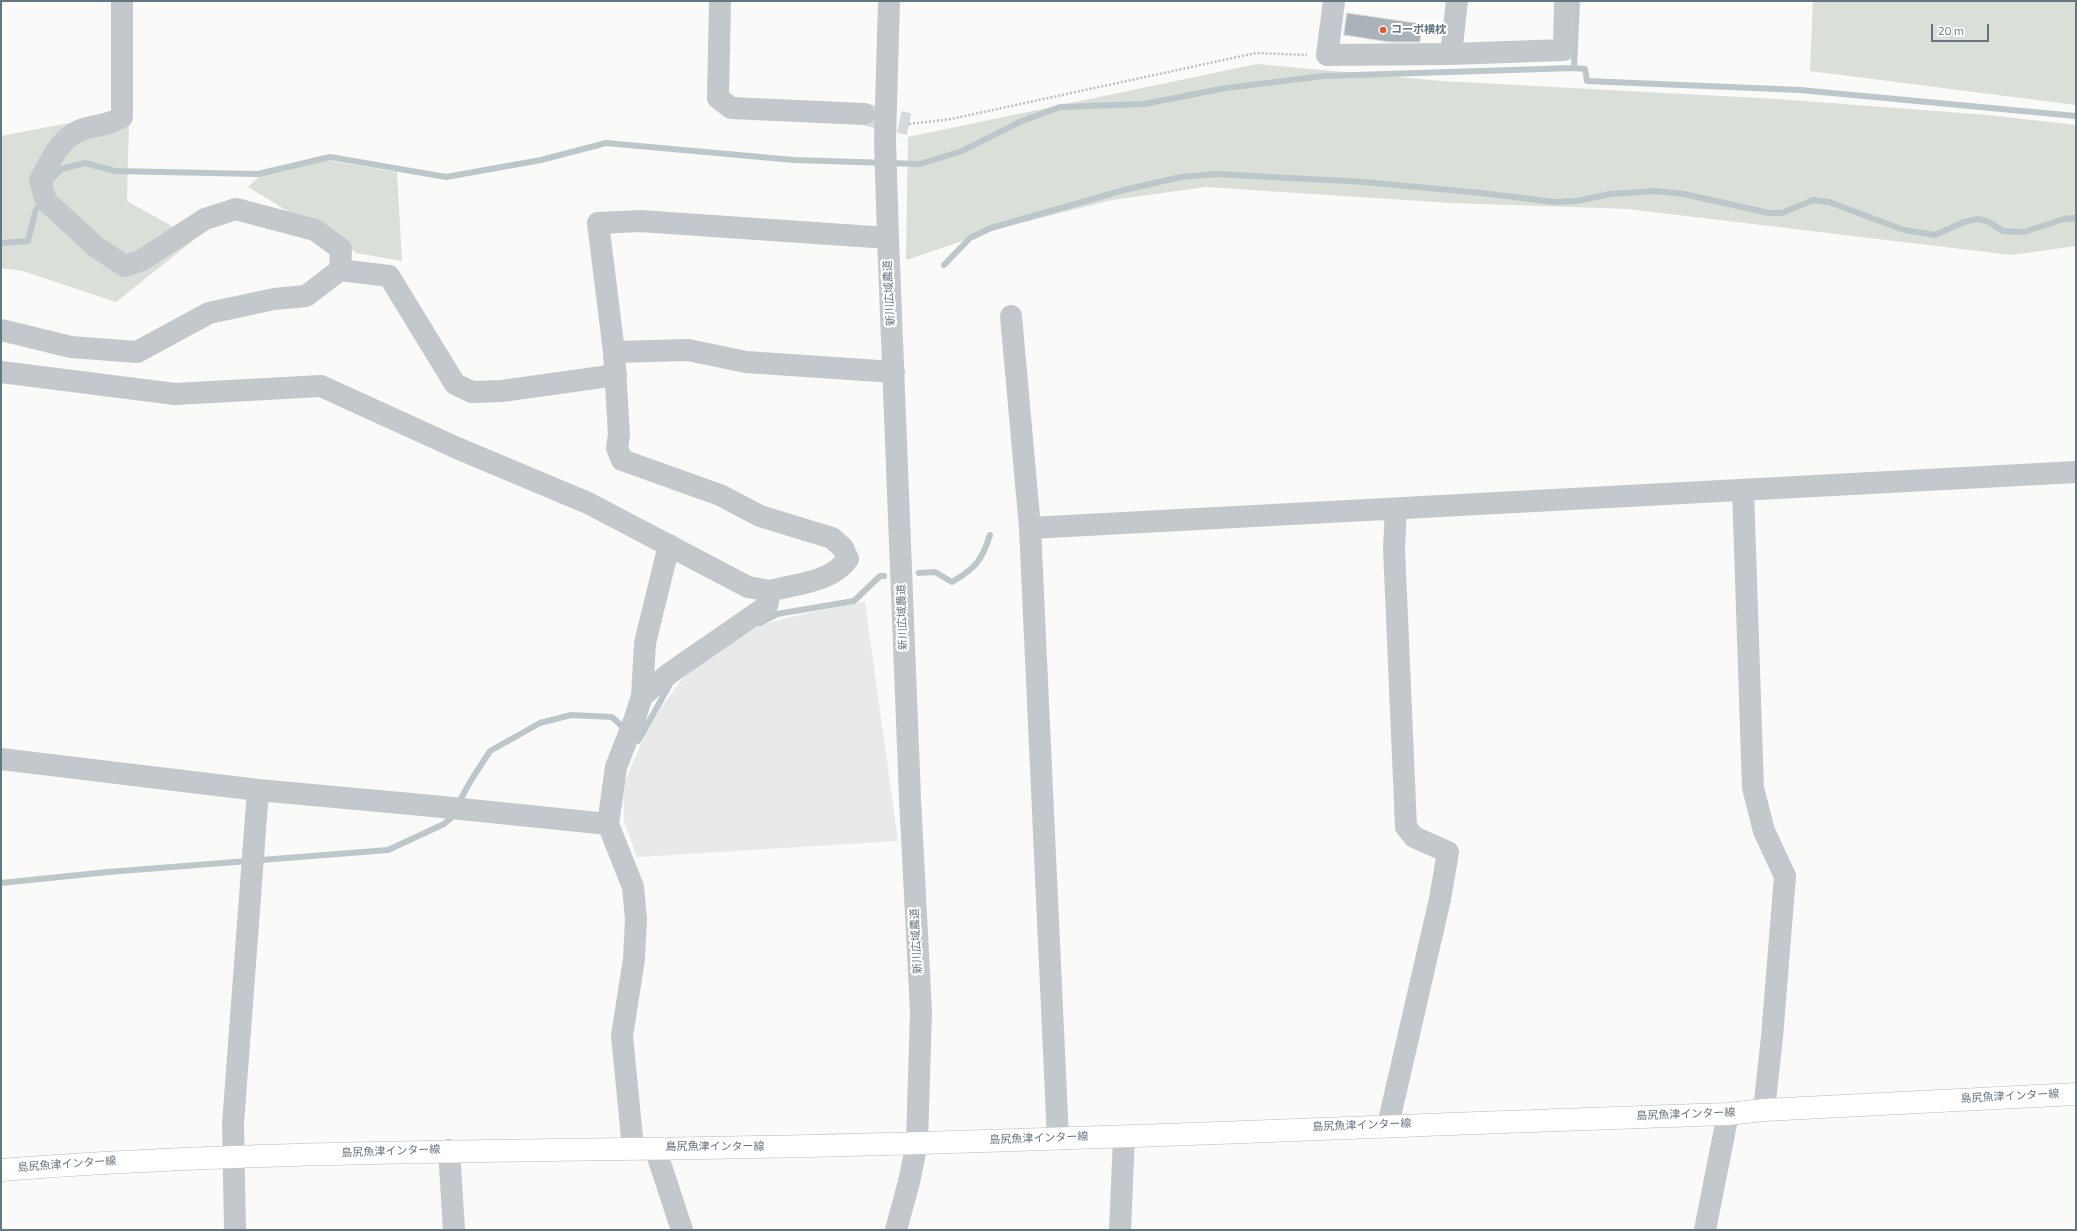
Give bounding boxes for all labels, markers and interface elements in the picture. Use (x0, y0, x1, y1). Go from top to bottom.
scale bar (1933, 16, 1991, 42)
text: 20 m (1938, 21, 1964, 40)
place label: コーポ横枕 (1391, 23, 1446, 37)
marker: コーポ横枕 (1378, 25, 1388, 35)
street label: 新川広域農道 (882, 260, 898, 326)
street label: 新川広域農道 (895, 584, 911, 650)
street label: 新川広域農道 (909, 908, 925, 974)
street label: 島尻魚津インター線 (1960, 1088, 2060, 1106)
street label: 島尻魚津インター線 (1636, 1107, 1736, 1123)
street label: 島尻魚津インター線 (1312, 1118, 1412, 1134)
street label: 島尻魚津インター線 (989, 1131, 1089, 1147)
street label: 島尻魚津インター線 (666, 1140, 764, 1154)
street label: 島尻魚津インター線 (341, 1144, 441, 1160)
street label: 島尻魚津インター線 (17, 1155, 117, 1175)

